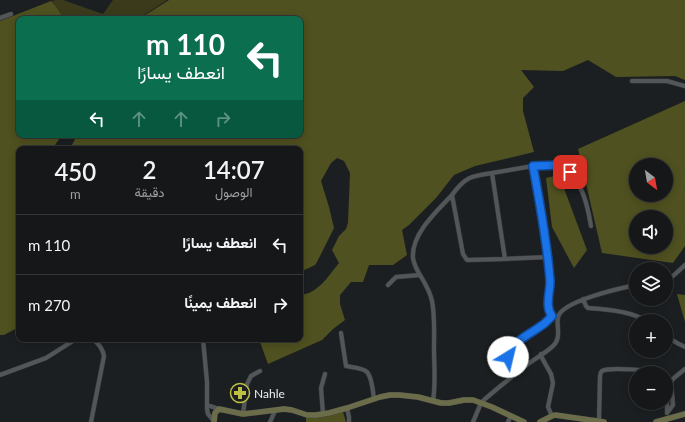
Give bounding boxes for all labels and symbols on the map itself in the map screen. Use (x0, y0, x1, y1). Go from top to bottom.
pin (553, 155, 587, 189)
north arrow (629, 158, 673, 202)
position arrow (487, 336, 529, 378)
pharmacy icon: Nahle (229, 382, 251, 404)
place label: Nahle (254, 386, 285, 401)

